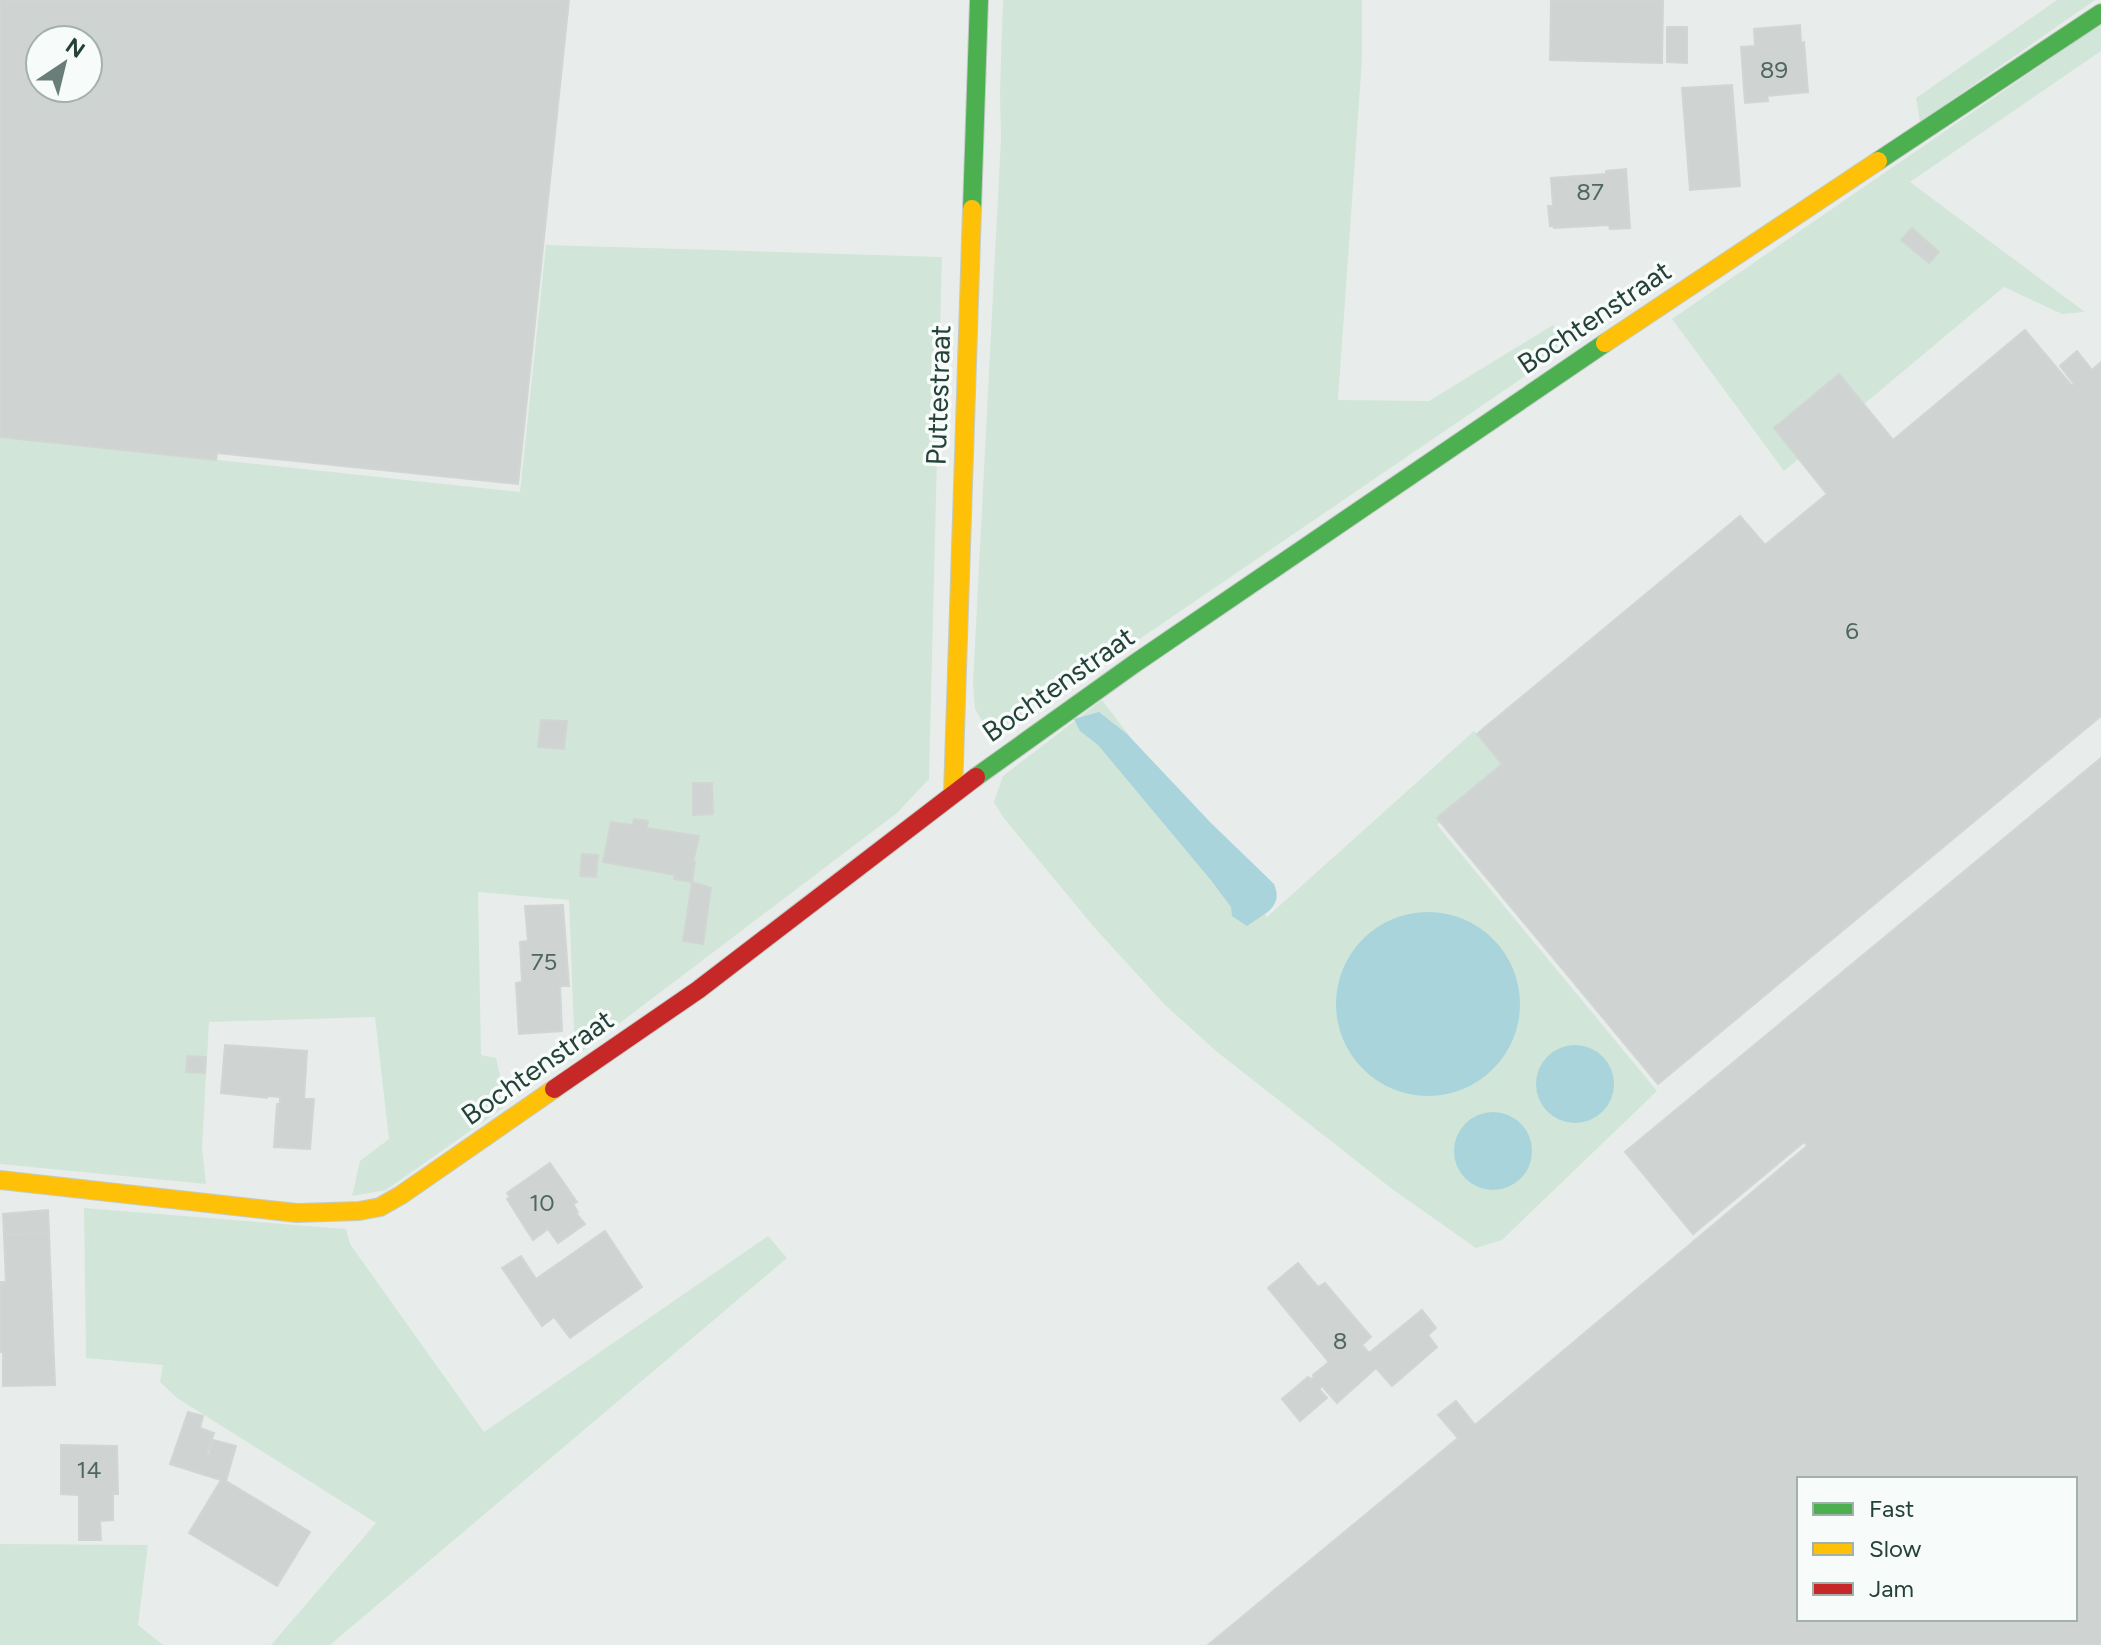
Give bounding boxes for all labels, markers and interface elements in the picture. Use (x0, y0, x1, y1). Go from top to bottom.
north arrow (24, 24, 104, 104)
text: N (60, 32, 90, 64)
house number: 89 (1760, 55, 1788, 84)
house number: 87 (1576, 177, 1604, 206)
street label: Bochtenstraat (1511, 253, 1677, 381)
street label: Puttestraat (919, 324, 957, 466)
house number: 6 (1845, 616, 1859, 645)
street label: Bochtenstraat (975, 619, 1141, 749)
house number: 75 (531, 947, 557, 976)
street label: Bochtenstraat (454, 1002, 620, 1132)
house number: 10 (529, 1188, 555, 1217)
house number: 8 (1333, 1326, 1347, 1355)
house number: 14 (77, 1455, 101, 1484)
legend (1797, 1477, 2077, 1621)
text: Fast (1869, 1494, 1914, 1523)
text: Slow (1869, 1534, 1922, 1563)
text: Jam (1869, 1574, 1914, 1603)

